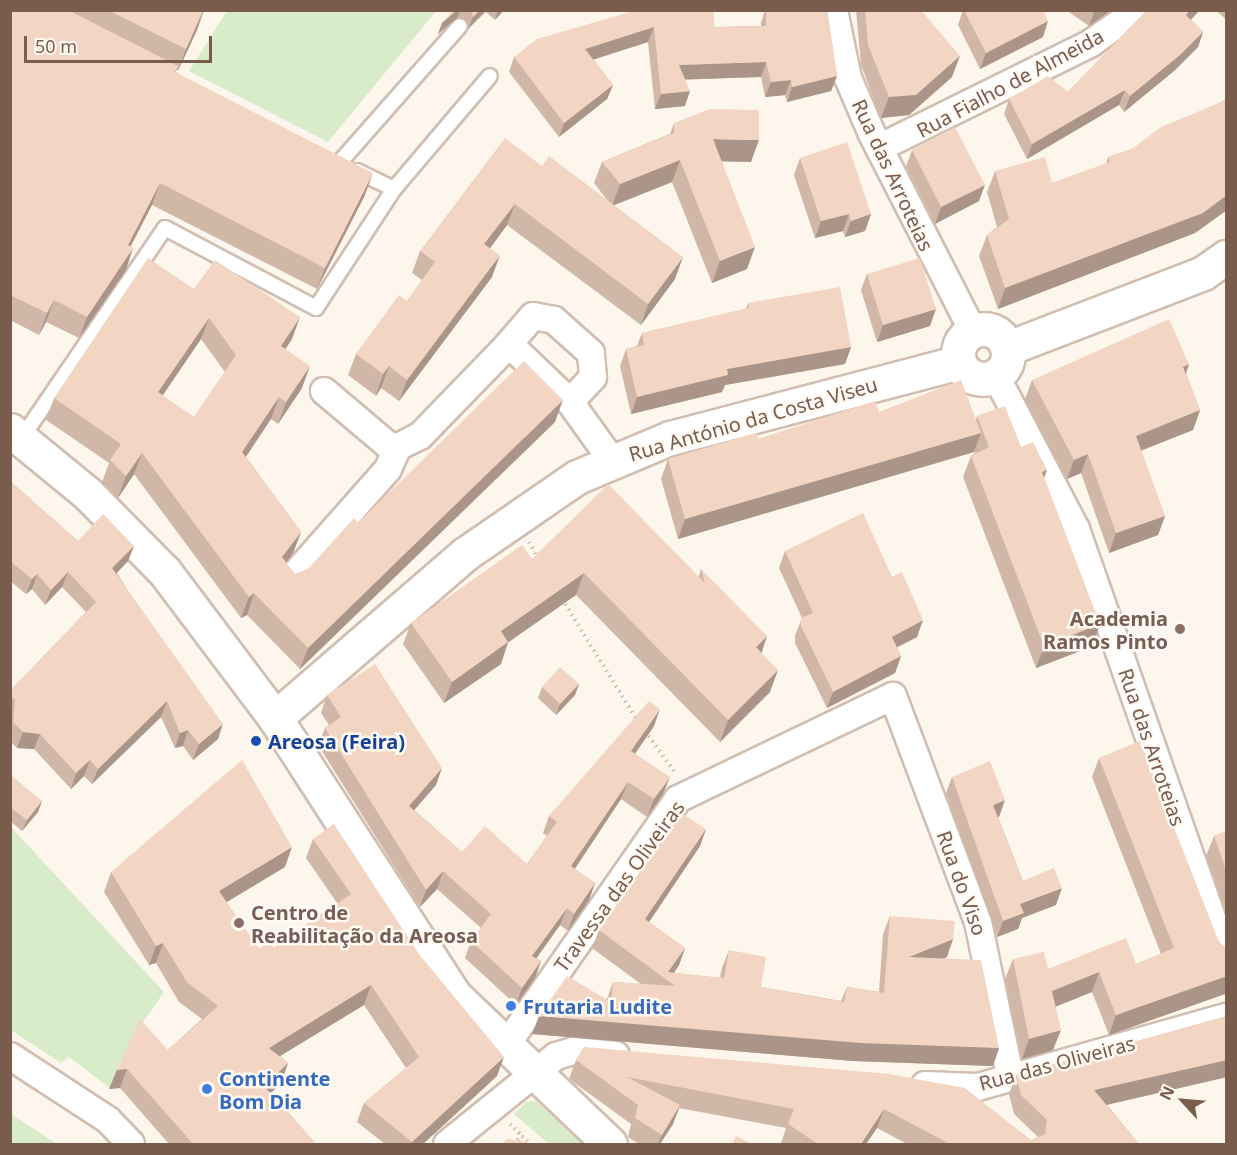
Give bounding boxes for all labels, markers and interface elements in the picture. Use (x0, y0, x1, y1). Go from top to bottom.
scale bar (27, 24, 214, 62)
street label: Rua Fialho de Almeida (912, 24, 1108, 142)
text: 50 m (35, 34, 77, 58)
street label: Rua das Arroteias (847, 95, 939, 255)
street label: Rua António da Costa Viseu (626, 372, 880, 466)
place label: Academia Ramos Pinto (1043, 606, 1168, 653)
marker: Academia Ramos Pinto (1173, 622, 1187, 636)
street label: Rua das Arroteias (1114, 665, 1190, 829)
place label: Areosa (Feira) (268, 729, 405, 753)
marker: Areosa (Feira) (249, 734, 263, 748)
street label: Travessa das Oliveiras (549, 796, 689, 976)
street label: Rua do Viso (932, 827, 992, 939)
place label: Centro de Reabilitação da Areosa (251, 900, 478, 947)
marker: Centro de Reabilitação da Areosa (232, 916, 246, 930)
place label: Frutaria Ludite (523, 994, 672, 1018)
marker: Frutaria Ludite (504, 999, 518, 1013)
street label: Rua das Oliveiras (976, 1031, 1138, 1095)
place label: Continente Bom Dia (219, 1066, 331, 1113)
north arrow (1153, 1071, 1213, 1131)
marker: Continente Bom Dia (200, 1082, 214, 1096)
text: N (1154, 1082, 1180, 1104)

